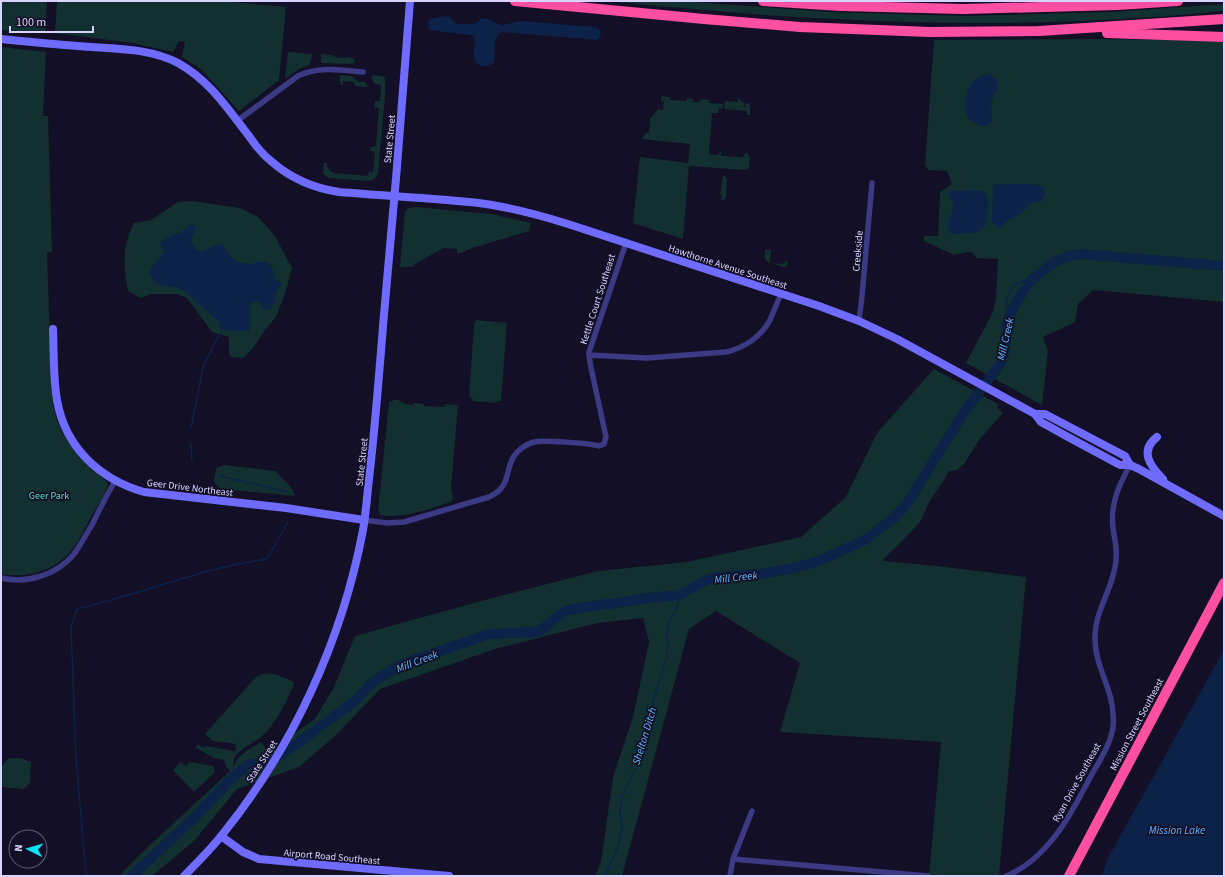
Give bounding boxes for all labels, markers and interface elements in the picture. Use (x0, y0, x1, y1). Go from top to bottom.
scale bar (10, 8, 93, 34)
text: 100 m (16, 14, 46, 31)
street label: State Street (381, 114, 399, 164)
street label: Creekside (849, 230, 867, 272)
street label: Hawthorne Avenue Southeast (667, 241, 789, 293)
street label: Kettle Court Southeast (577, 252, 619, 346)
water label: Mill Creek (993, 315, 1018, 362)
street label: State Street (353, 437, 372, 487)
street label: Geer Drive Northeast (146, 476, 234, 500)
park label: Geer Park (29, 489, 69, 503)
water label: Mill Creek (714, 568, 759, 587)
water label: Mill Creek (394, 646, 441, 676)
street label: Mission Street Southeast (1107, 675, 1167, 773)
water label: Shelton Ditch (629, 705, 660, 767)
street label: State Street (243, 737, 281, 786)
street label: Ryan Drive Southeast (1049, 740, 1105, 825)
water label: Mission Lake (1149, 823, 1205, 838)
north arrow (8, 829, 48, 869)
text: N (11, 844, 26, 852)
street label: Airport Road Southeast (283, 846, 381, 868)

